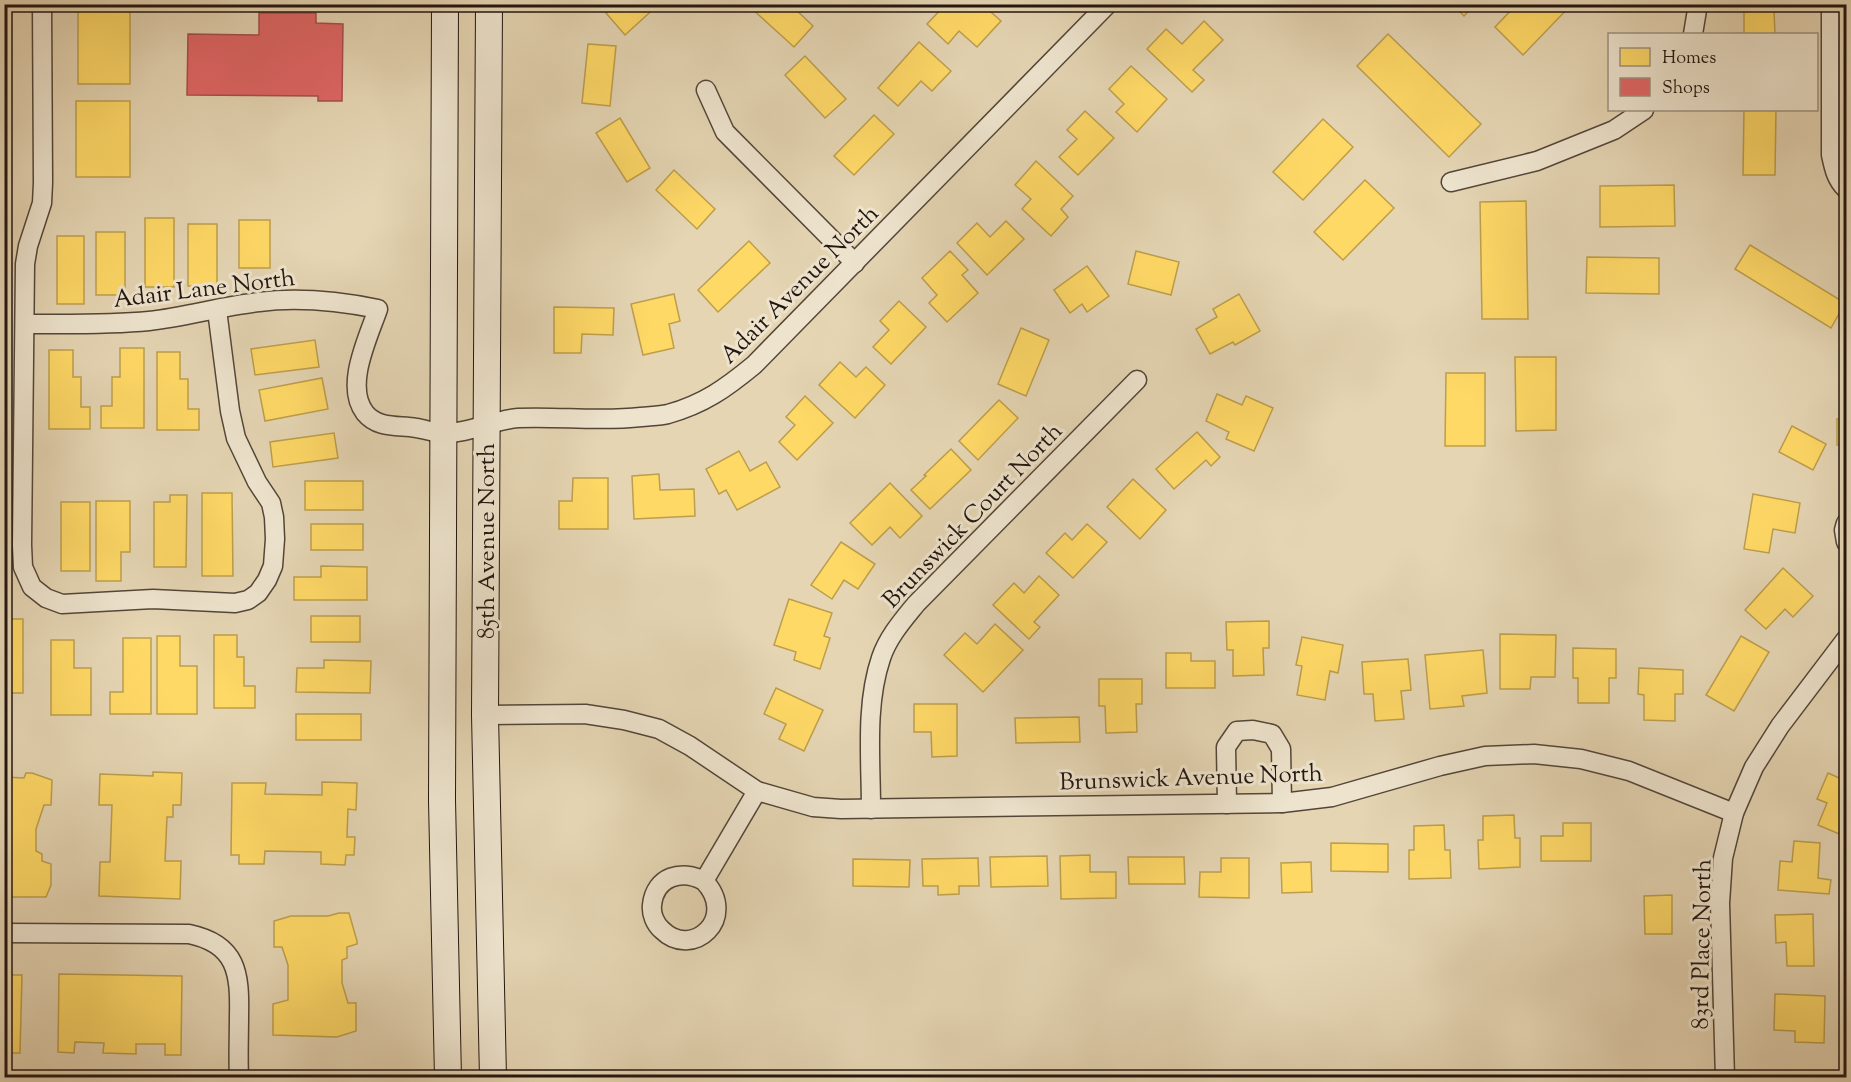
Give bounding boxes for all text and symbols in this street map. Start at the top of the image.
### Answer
legend [1608,33,1818,111]
text: Homes [1662,46,1716,72]
text: Shops [1662,76,1710,102]
street label: Adair Avenue North [713,198,887,372]
street label: Adair Lane North [111,262,297,318]
street label: Brunswick Court North [876,416,1071,617]
street label: 85th Avenue North [471,443,505,639]
street label: Brunswick Avenue North [1059,757,1323,801]
street label: 83rd Place North [1685,859,1721,1030]

